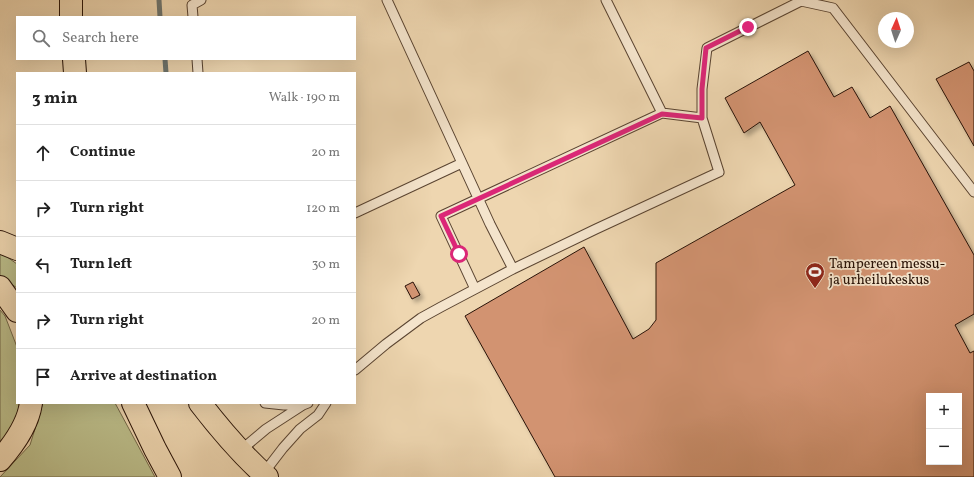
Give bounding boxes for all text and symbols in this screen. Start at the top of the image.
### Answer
north arrow [878,12,914,48]
search box [16,16,356,60]
route end [739,18,757,36]
icon: search [30,27,52,49]
text: Search here [62,28,139,49]
text: 3 min [32,87,78,110]
text: Walk · 190 m [269,89,340,107]
icon: ahead [32,142,54,164]
text: Continue [70,142,135,163]
text: 20 m [311,144,340,162]
icon: right [32,198,54,220]
text: Turn right [70,198,144,219]
text: 120 m [306,200,340,218]
route start [450,245,468,263]
icon: left [32,254,54,276]
text: Turn left [70,254,132,275]
place label: Tampereen messu- ja urheilukeskus [829,255,946,290]
text: 30 m [312,256,340,274]
sports icon: Tampereen messu- ja urheilukeskus [804,261,826,289]
icon: right [32,310,54,332]
text: Turn right [70,310,144,331]
text: 20 m [311,312,340,330]
icon: arrive [32,366,54,388]
text: Arrive at destination [70,366,217,387]
map controls [926,393,962,465]
button: + [926,393,962,429]
button: − [926,429,962,465]

